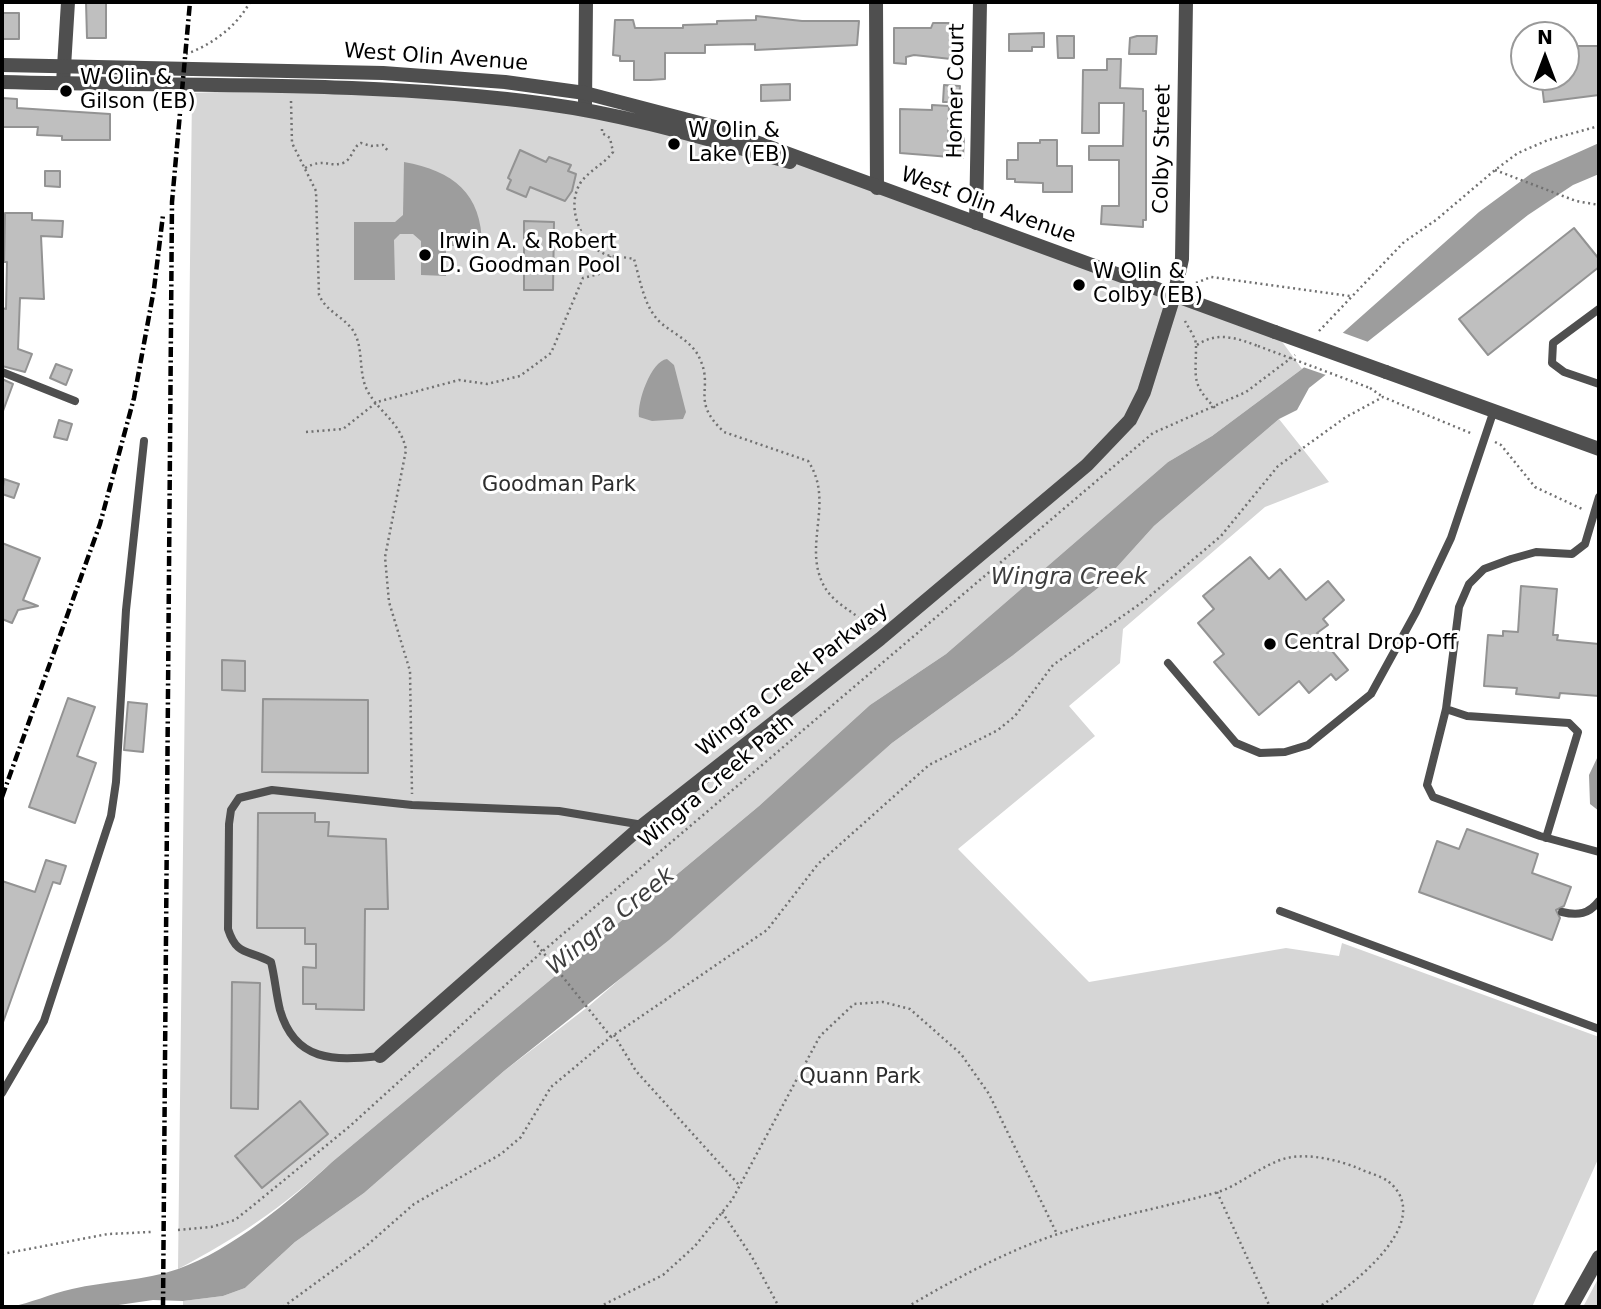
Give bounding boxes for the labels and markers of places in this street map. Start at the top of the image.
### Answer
place label: W Olin & Gilson (EB) [80,66,196,116]
marker: W Olin & Gilson (EB) [58,83,74,99]
place label: W Olin & Lake (EB) [688,119,788,169]
marker: W Olin & Lake (EB) [666,136,682,152]
place label: Irwin A. & Robert D. Goodman Pool [439,230,621,280]
marker: Irwin A. & Robert D. Goodman Pool [417,247,433,263]
place label: W Olin & Colby (EB) [1093,260,1203,310]
marker: W Olin & Colby (EB) [1071,277,1087,293]
place label: Central Drop-Off [1284,631,1457,657]
marker: Central Drop-Off [1262,636,1278,652]

